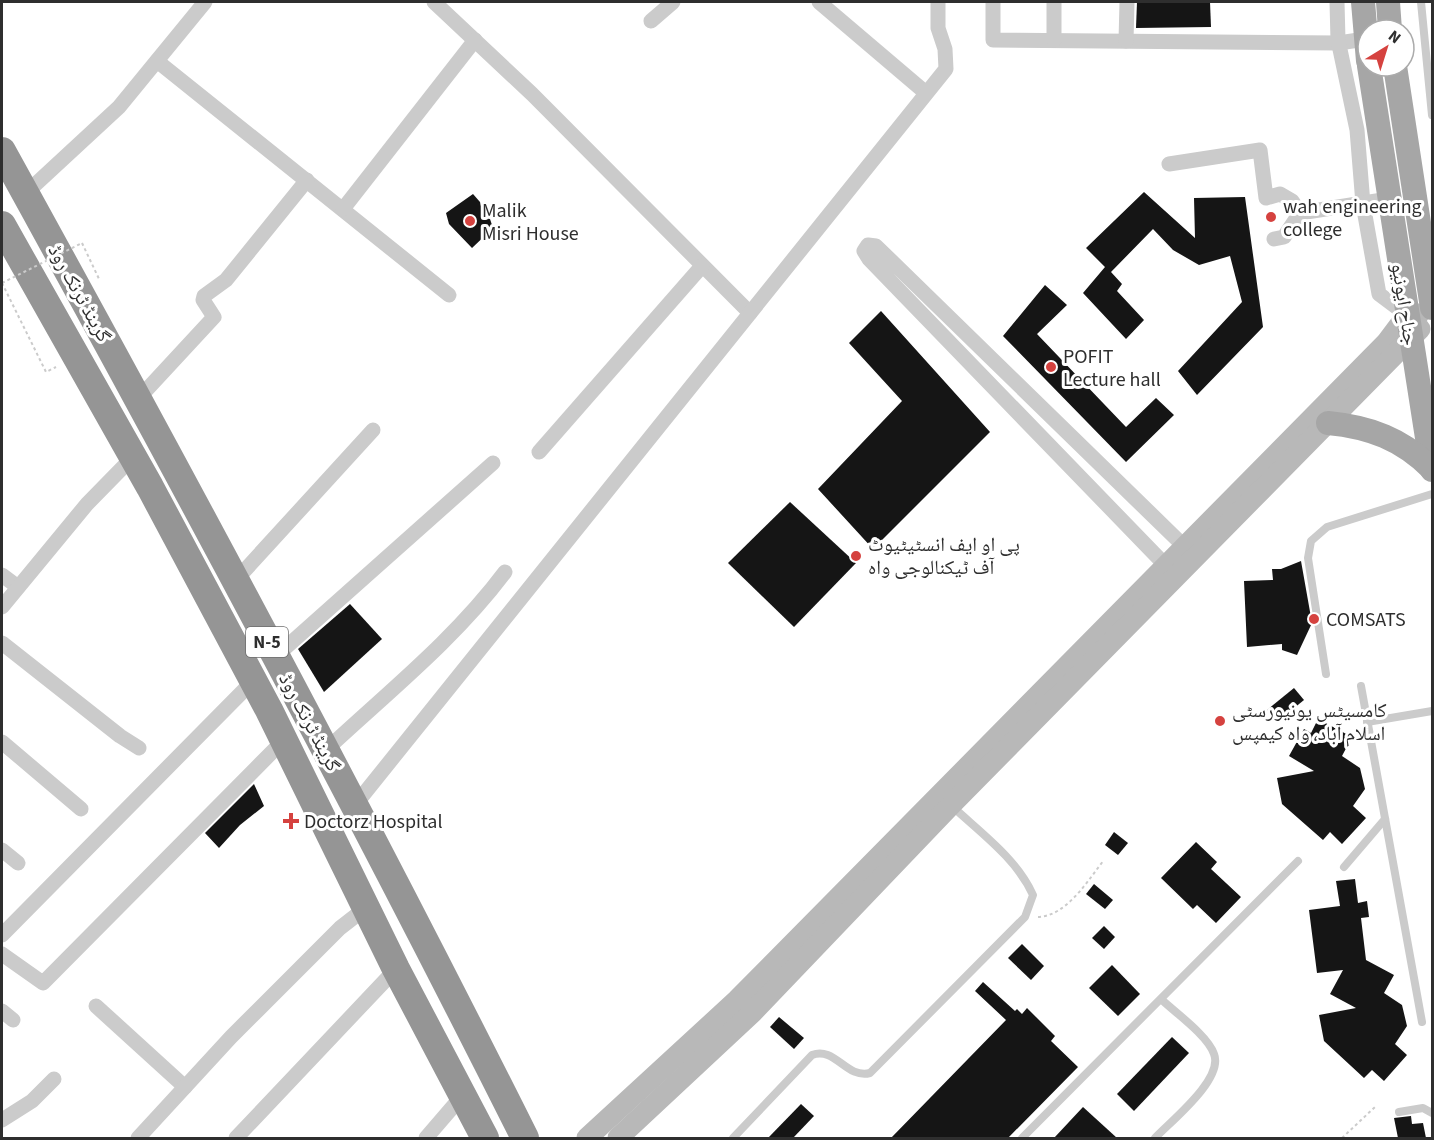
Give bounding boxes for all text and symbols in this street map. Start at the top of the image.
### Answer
north arrow [1356,18,1416,78]
text: N [1384,25,1406,49]
place label: wah engineering college [1283,193,1422,244]
place label: Malik Misri House [482,197,579,248]
marker: wah engineering college [1264,210,1278,224]
marker: Malik Misri House [463,214,477,228]
street label: گرینڈ ٹرنک روڈ [41,240,118,348]
street label: جناح ایونیو [1384,261,1424,348]
place label: POFIT Lecture hall [1063,343,1161,394]
marker: POFIT Lecture hall [1044,360,1058,374]
place label: پی او ایف انسٹیٹیوٹ آف ٹیکنالوجی واہ [868,531,1020,582]
marker: پی او ایف انسٹیٹیوٹ آف ٹیکنالوجی واہ [849,549,863,563]
place label: COMSATS [1326,606,1406,634]
marker: COMSATS [1307,612,1321,626]
road number: N-5 [246,627,288,657]
street label: گرینڈ ٹرنک روڈ [271,668,347,777]
place label: کامسیٹس یونیورسٹی اسلام آباد، واہ کیمپس [1232,697,1387,748]
marker: کامسیٹس یونیورسٹی اسلام آباد، واہ کیمپس [1213,714,1227,728]
place label: Doctorz Hospital [304,808,443,836]
marker: Doctorz Hospital [282,812,300,830]

